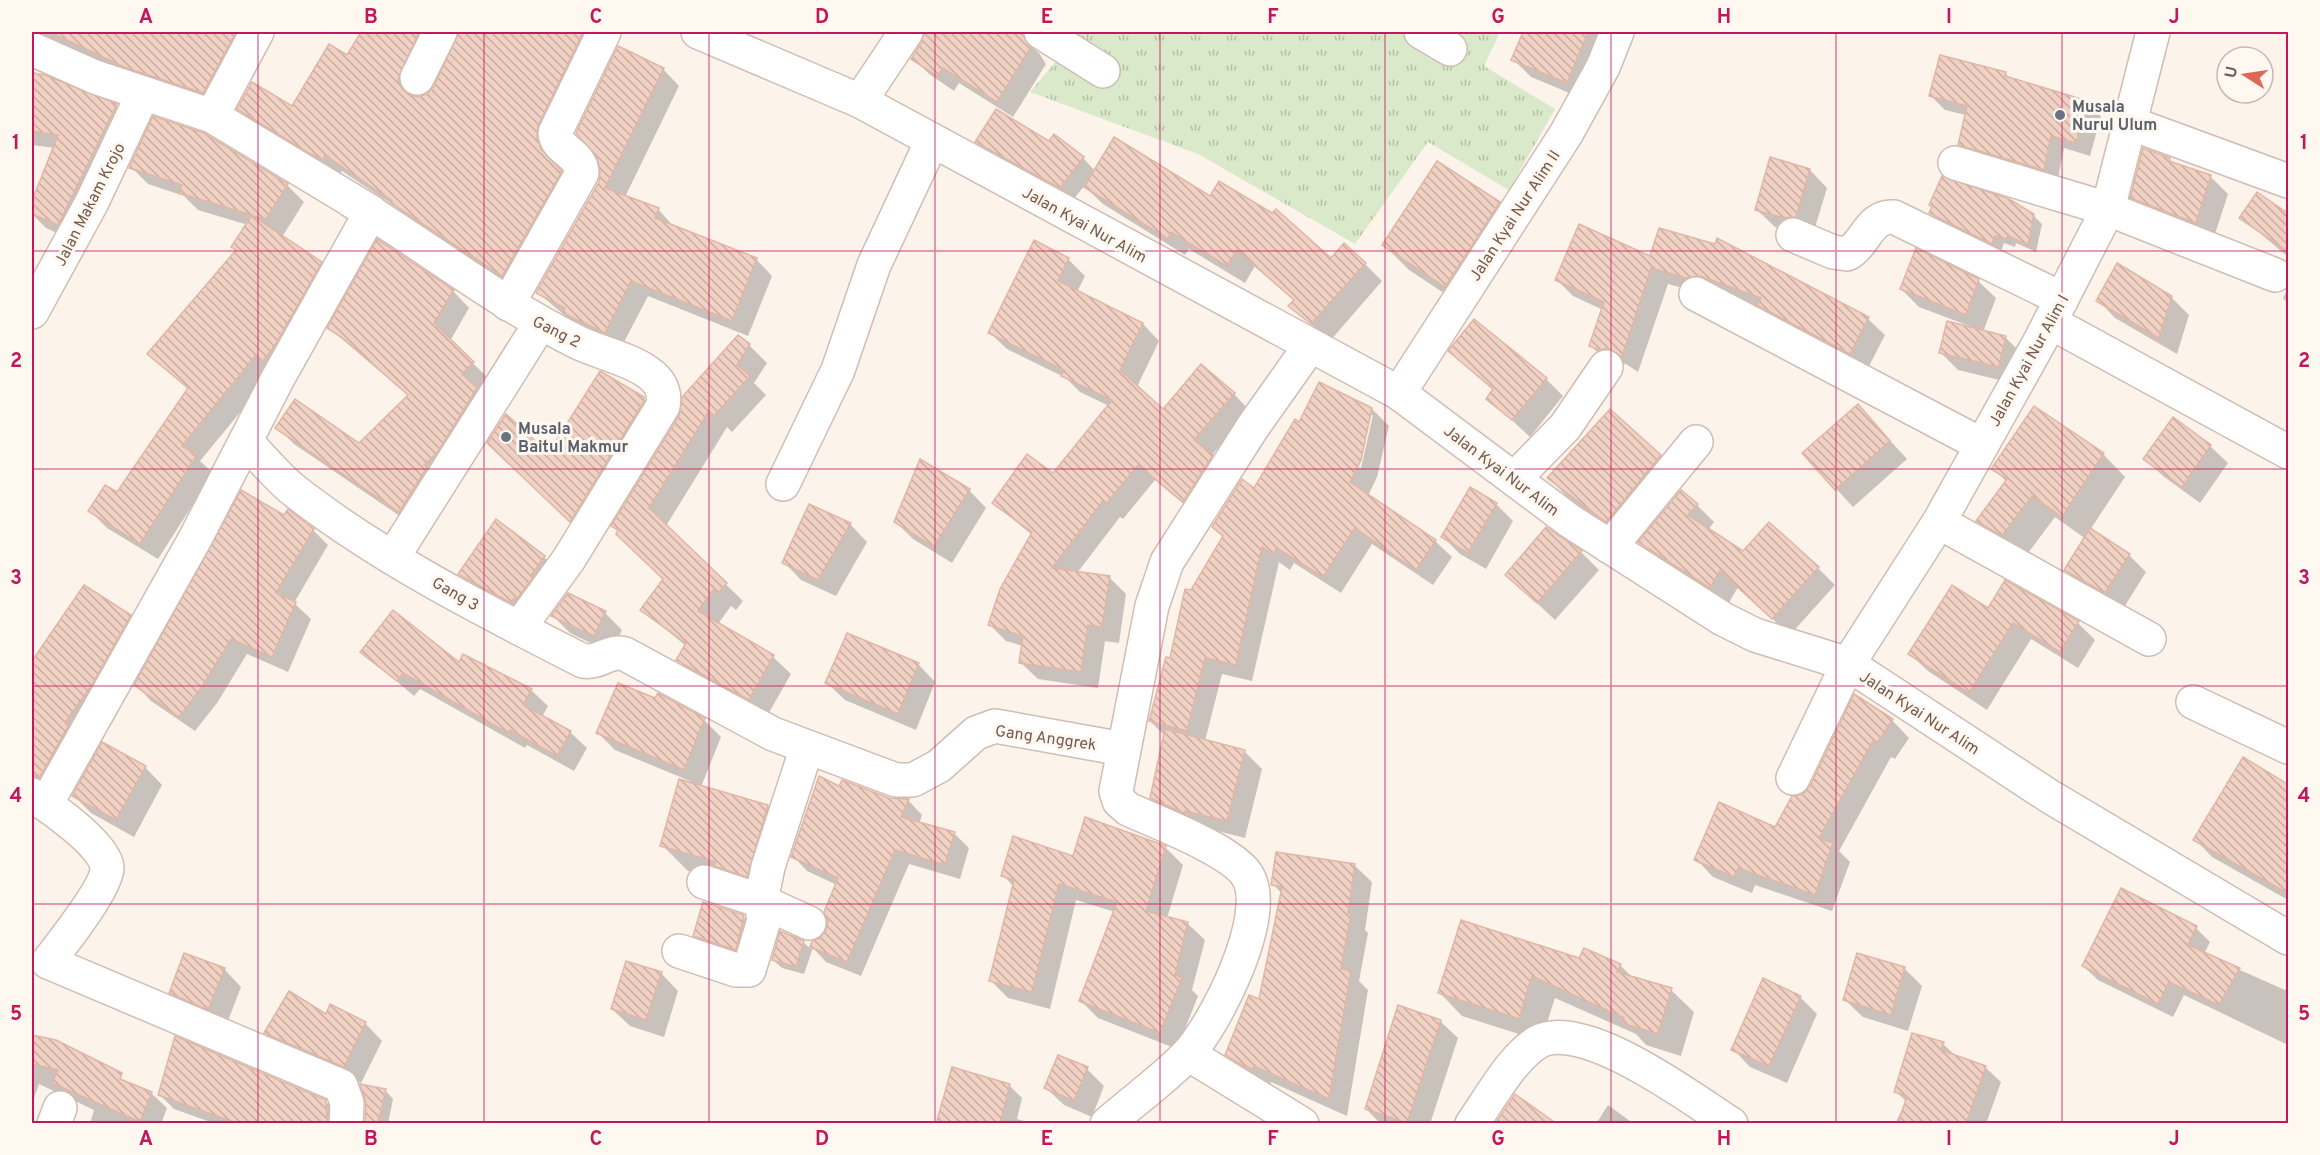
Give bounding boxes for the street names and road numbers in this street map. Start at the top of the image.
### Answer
street label: Jalan Makam Krojo [51,140,131,270]
street label: Jalan Kyai Nur Alim II [1466,147,1566,285]
street label: Jalan Kyai Nur Alim [1018,183,1150,268]
street label: Jalan Kyai Nur Alim I [1985,291,2074,430]
street label: Gang 2 [529,312,584,353]
street label: Jalan Kyai Nur Alim [1439,422,1563,522]
street label: Gang 3 [428,573,482,616]
street label: Jalan Kyai Nur Alim [1855,667,1983,760]
street label: Gang Anggrek [994,722,1098,756]

